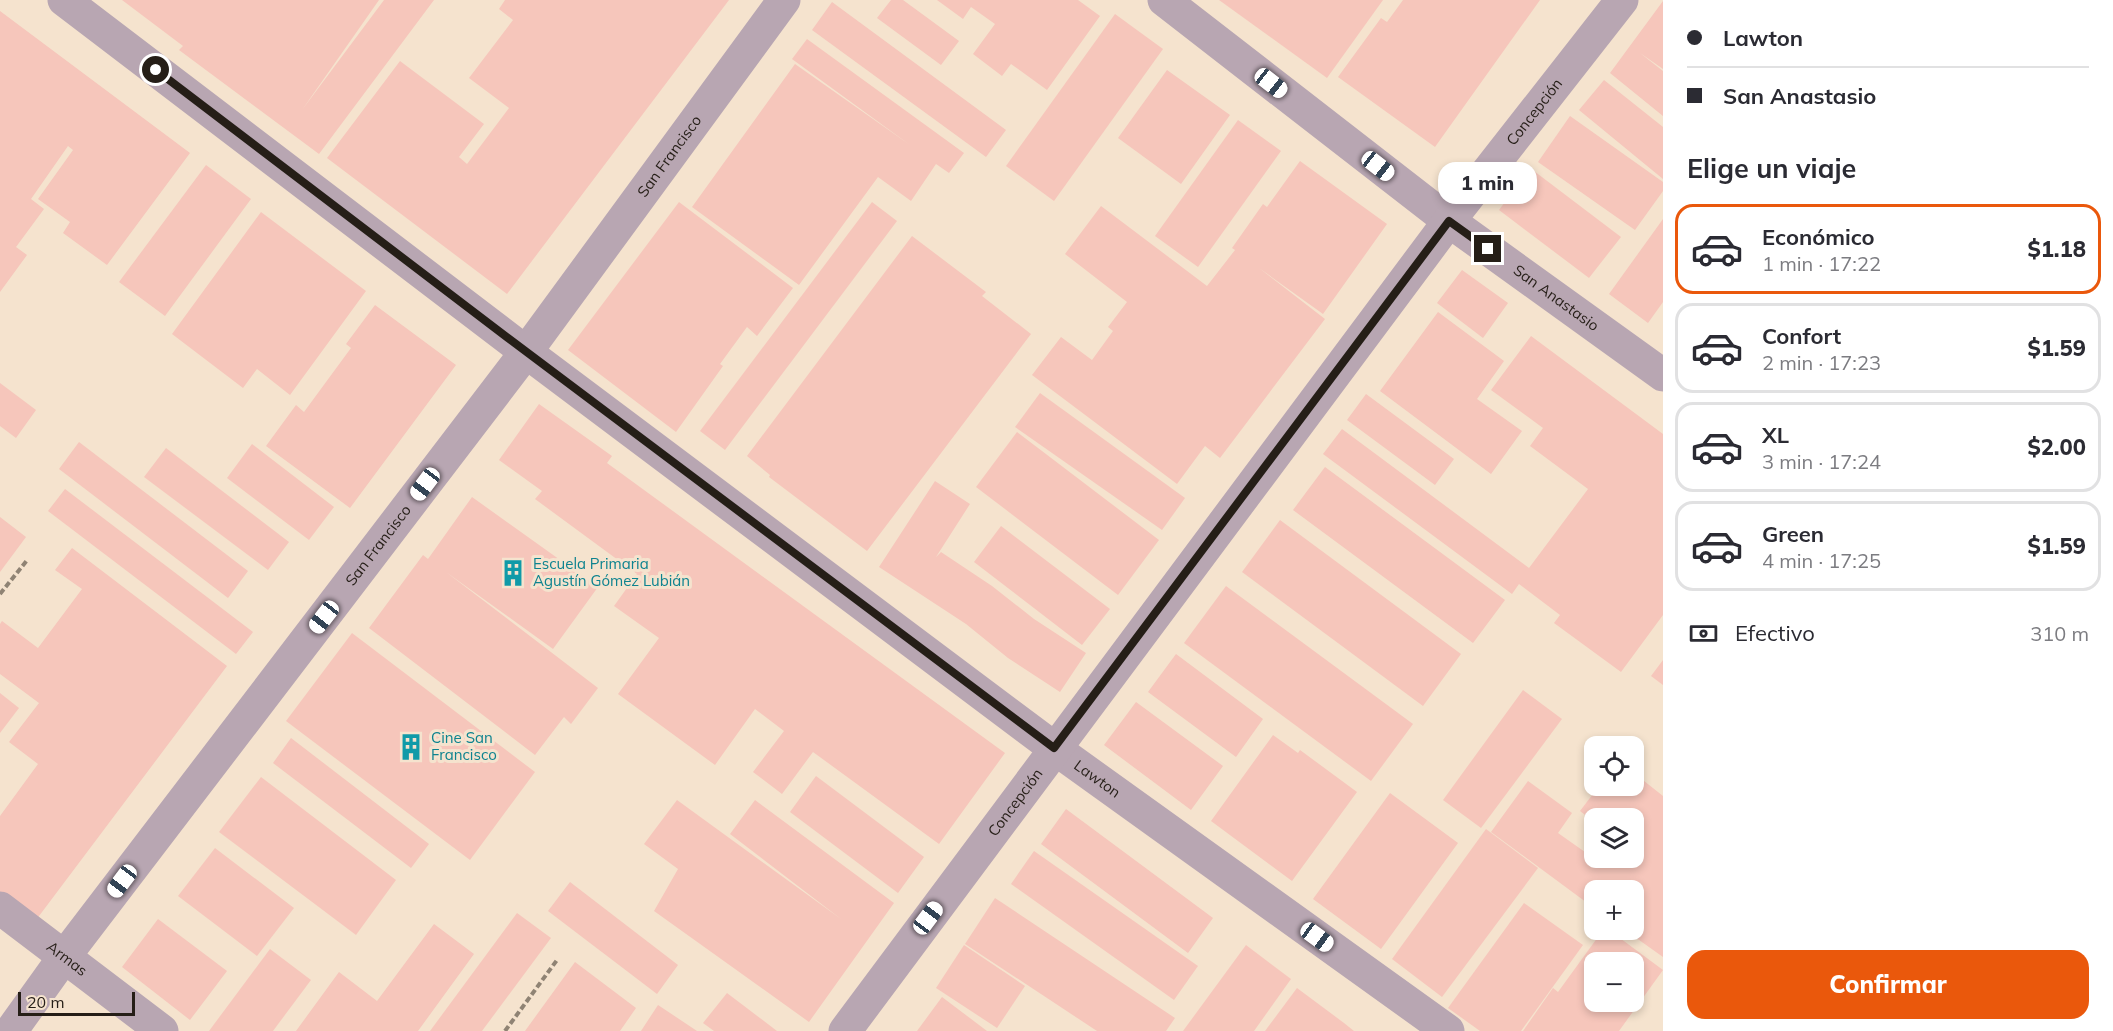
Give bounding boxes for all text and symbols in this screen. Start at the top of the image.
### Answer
text: Lawton [1723,24,1803,52]
route start [142,56,169,83]
car [1251,65,1291,101]
street label: Concepción [1502,74,1566,149]
text: San Anastasio [1723,82,1876,110]
street label: San Francisco [633,111,705,201]
car [1358,148,1398,184]
text: Elige un viaje [1687,151,1856,185]
callout: 1 min [1438,162,1538,204]
text: 1 min [1461,170,1514,195]
icon: car [1690,222,1744,276]
text: Económico [1762,223,1875,251]
route end [1474,235,1501,262]
text: $1.18 [2027,235,2086,263]
text: 1 min · 17:22 [1762,251,1881,276]
street label: San Anastasio [1510,260,1603,335]
icon: car [1690,321,1744,375]
text: Confort [1762,322,1841,350]
text: $1.59 [2027,334,2086,362]
text: 2 min · 17:23 [1762,350,1881,375]
icon: car [1690,420,1744,474]
text: XL [1762,421,1789,449]
text: $2.00 [2027,433,2086,461]
text: 3 min · 17:24 [1762,449,1881,474]
car [407,464,443,504]
street label: San Francisco [341,501,415,589]
icon: car [1690,519,1744,573]
text: Green [1762,520,1824,548]
text: $1.59 [2027,532,2086,560]
text: 4 min · 17:25 [1762,548,1881,573]
place label: Escuela Primaria Agustín Gómez Lubián [533,554,690,590]
building icon: Escuela Primaria Agustín Gómez Lubián [498,558,528,588]
car [306,597,342,637]
icon: cash [1687,617,1720,650]
text: Efectivo [1735,619,1815,647]
text: 310 m [2030,621,2089,646]
place label: Cine San Francisco [431,728,497,764]
building icon: Cine San Francisco [396,732,426,762]
map controls [1584,736,1644,1012]
button: locate [1584,736,1644,796]
street label: Lawton [1070,755,1124,802]
street label: Concepción [983,764,1046,840]
button: layers [1584,808,1644,868]
car [104,861,140,901]
button: + [1584,880,1644,940]
car [910,898,946,938]
car [1297,919,1337,955]
street label: Armas [43,937,91,980]
button: Confirmar [1687,950,2089,1019]
button: − [1584,952,1644,1012]
scale bar [18,989,135,1016]
text: 20 m [27,992,64,1012]

